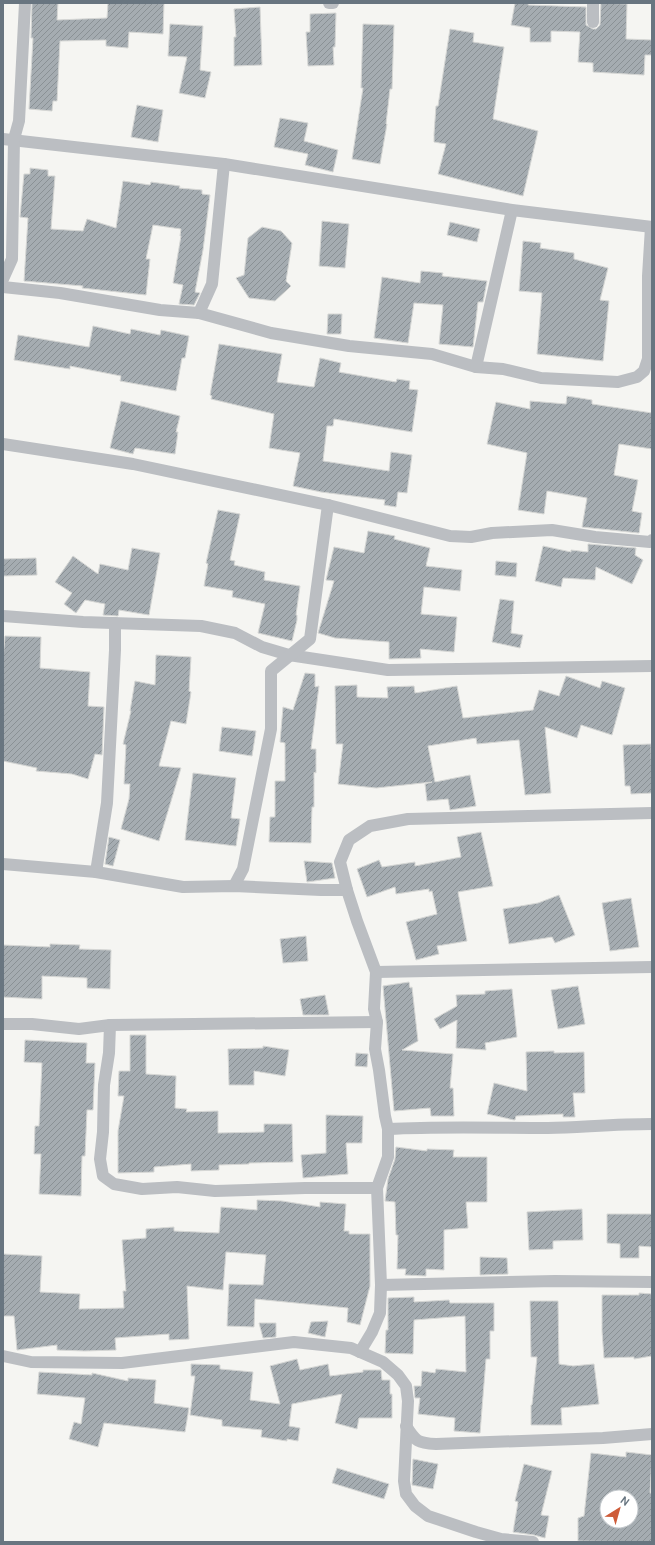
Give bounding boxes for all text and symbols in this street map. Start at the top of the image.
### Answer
north arrow [599,1489,639,1529]
text: N [618,1493,632,1509]

